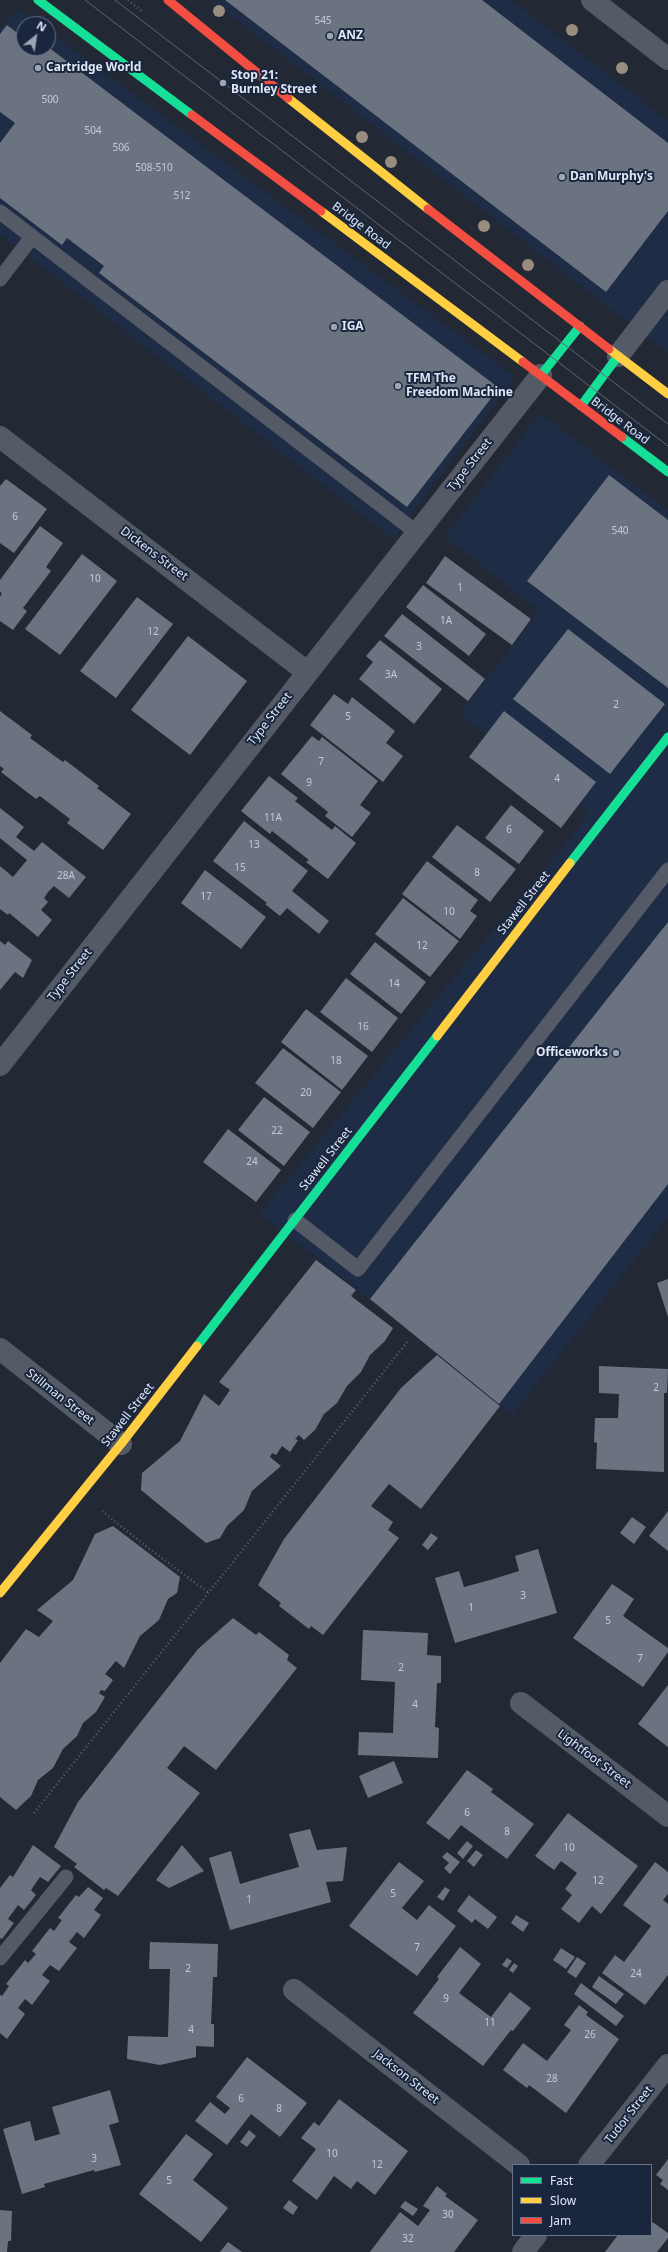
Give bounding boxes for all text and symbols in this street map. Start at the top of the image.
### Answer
house number: 545 [314,15,332,27]
north arrow [16,16,56,56]
text: N [34,17,49,35]
place label: ANZ [338,29,363,43]
marker: ANZ [325,31,335,41]
place label: Cartridge World [46,61,141,75]
marker: Cartridge World [33,63,43,73]
place label: Stop 21: Burnley Street [231,69,317,97]
marker: Stop 21: Burnley Street [218,78,228,88]
house number: 500 [41,94,59,106]
house number: 504 [84,125,102,137]
house number: 506 [112,142,130,154]
house number: 508-510 [135,162,173,174]
place label: Dan Murphy's [570,170,653,184]
marker: Dan Murphy's [557,172,567,182]
house number: 512 [173,190,191,202]
street label: Bridge Road [329,199,393,253]
place label: IGA [342,320,364,334]
marker: IGA [329,322,339,332]
place label: TFM The Freedom Machine [406,372,513,400]
marker: TFM The Freedom Machine [393,381,403,391]
street label: Bridge Road [588,394,652,448]
street label: Type Street [445,436,495,494]
house number: 6 [12,511,18,523]
street label: Dickens Street [117,524,191,584]
house number: 540 [611,525,629,537]
house number: 10 [89,573,101,585]
house number: 1 [457,582,463,594]
house number: 1A [440,615,452,627]
house number: 12 [147,626,159,638]
house number: 3 [416,641,422,653]
house number: 3A [385,669,397,681]
street label: Type Street [245,690,295,748]
house number: 2 [613,699,619,711]
house number: 5 [345,711,351,723]
house number: 7 [318,756,324,768]
house number: 4 [554,773,560,785]
house number: 9 [306,777,312,789]
house number: 11A [264,812,282,824]
house number: 6 [506,824,512,836]
house number: 13 [248,839,260,851]
house number: 15 [234,862,246,874]
house number: 8 [474,867,480,879]
street label: Stawell Street [495,868,553,938]
house number: 28A [57,870,75,882]
house number: 17 [200,891,212,903]
house number: 10 [443,906,455,918]
house number: 12 [416,940,428,952]
street label: Type Street [45,946,95,1004]
house number: 14 [388,978,400,990]
house number: 16 [357,1021,369,1033]
place label: Officeworks [536,1046,608,1060]
marker: Officeworks [611,1048,621,1058]
house number: 18 [330,1055,342,1067]
house number: 20 [300,1087,312,1099]
street label: Stawell Street [297,1124,355,1194]
house number: 22 [271,1125,283,1137]
house number: 24 [246,1156,258,1168]
street label: Stillman Street [23,1366,97,1428]
street label: Stawell Street [99,1380,157,1450]
house number: 2 [653,1382,659,1394]
house number: 3 [520,1590,526,1602]
house number: 1 [468,1602,474,1614]
house number: 5 [605,1615,611,1627]
house number: 7 [637,1653,643,1665]
house number: 2 [398,1662,404,1674]
house number: 4 [412,1699,418,1711]
street label: Lightfoot Street [554,1727,634,1791]
house number: 6 [464,1807,470,1819]
house number: 8 [504,1826,510,1838]
house number: 10 [563,1842,575,1854]
house number: 12 [592,1875,604,1887]
house number: 5 [390,1888,396,1900]
house number: 1 [246,1894,252,1906]
house number: 7 [414,1942,420,1954]
house number: 2 [185,1963,191,1975]
house number: 24 [630,1968,642,1980]
house number: 9 [443,1993,449,2005]
house number: 11 [484,2017,496,2029]
house number: 4 [188,2024,194,2036]
house number: 26 [584,2029,596,2041]
street label: Jackson Street [370,2047,442,2107]
house number: 28 [546,2073,558,2085]
street label: Tudor Street [602,2083,656,2147]
house number: 6 [238,2093,244,2105]
house number: 8 [276,2103,282,2115]
house number: 10 [326,2148,338,2160]
house number: 3 [91,2153,97,2165]
house number: 12 [371,2159,383,2171]
legend [512,2164,652,2236]
text: Fast [550,2172,573,2189]
house number: 5 [166,2175,172,2187]
text: Slow [550,2192,576,2209]
house number: 30 [442,2209,454,2221]
text: Jam [550,2212,571,2229]
house number: 32 [402,2233,414,2245]

